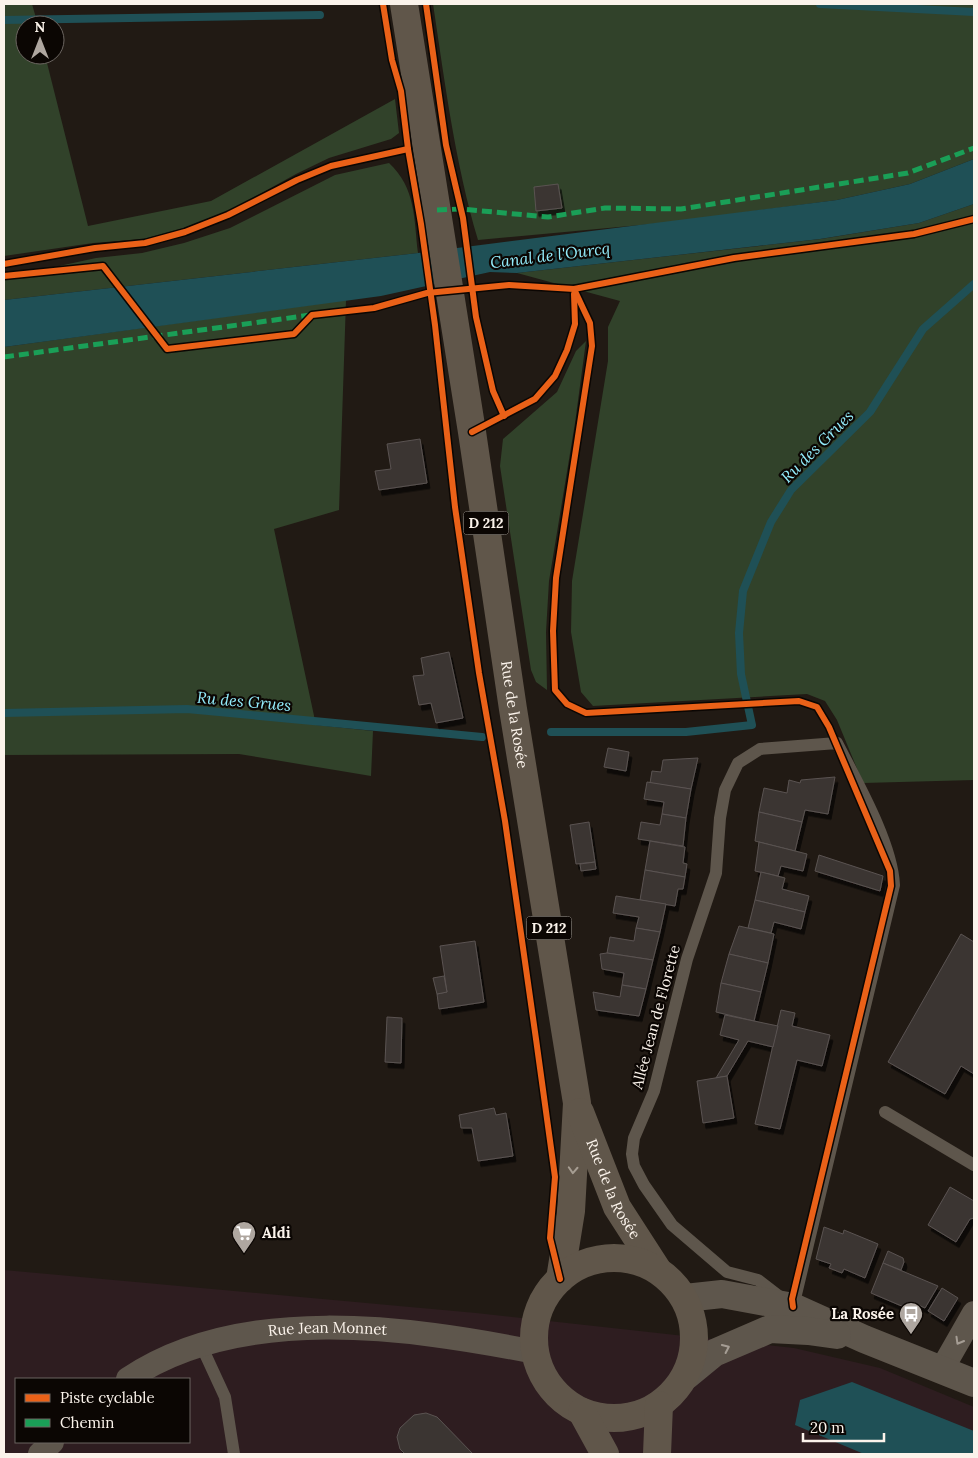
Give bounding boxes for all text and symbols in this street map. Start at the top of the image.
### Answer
north arrow [15,15,65,65]
text: N [35,18,46,36]
water label: Canal de l'Ourcq [489,238,611,272]
water label: Ru des Grues [776,405,858,487]
road number: D 212 [464,512,508,534]
street label: Rue de la Rosée [497,659,532,770]
water label: Ru des Grues [196,687,292,715]
road number: D 212 [526,916,572,940]
street label: Allée Jean de Florette [627,943,684,1092]
street label: Rue de la Rosée [582,1136,645,1242]
one-way arrow [568,1166,579,1174]
supermarket icon: Aldi [231,1220,257,1254]
place label: Aldi [262,1223,291,1242]
bus stop icon: La Rosée [898,1301,924,1335]
place label: La Rosée [831,1304,894,1323]
street label: Rue Jean Monnet [267,1318,388,1340]
one-way arrow [955,1336,965,1345]
one-way arrow [721,1344,730,1354]
legend [15,1378,190,1443]
text: Piste cyclable [60,1388,155,1407]
scale bar [803,1410,884,1442]
text: Chemin [60,1413,114,1432]
text: 20 m [810,1418,845,1437]

